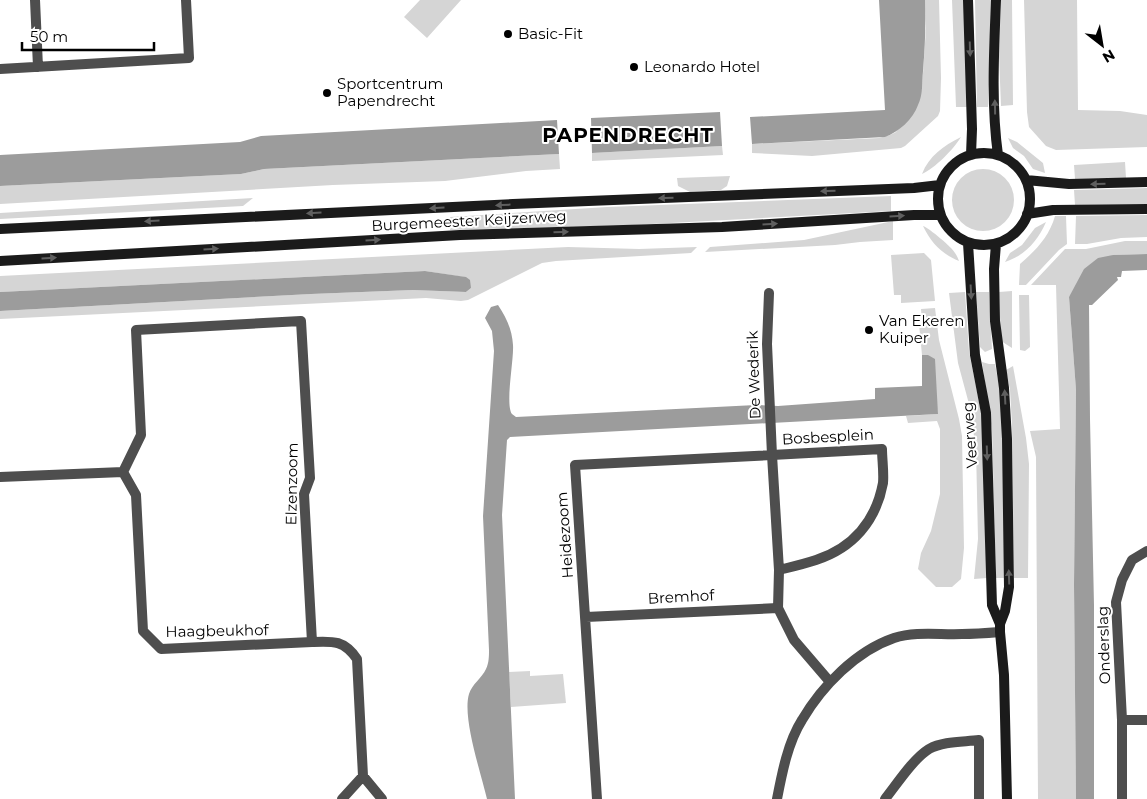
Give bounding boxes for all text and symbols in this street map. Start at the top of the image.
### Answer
scale bar [22,20,155,52]
north arrow [1077,20,1127,70]
place label: Basic-Fit [518,24,583,43]
text: 50 m [30,27,68,46]
marker: Basic-Fit [502,28,514,40]
one-way arrow [966,41,974,57]
text: N [1099,46,1118,67]
place label: Leonardo Hotel [644,57,760,76]
marker: Leonardo Hotel [628,61,640,73]
place label: Sportcentrum Papendrecht [337,74,443,110]
marker: Sportcentrum Papendrecht [321,87,333,99]
one-way arrow [990,99,998,115]
district label: PAPENDRECHT [542,123,714,147]
one-way arrow [1090,180,1106,188]
one-way arrow [820,187,836,195]
one-way arrow [657,194,673,202]
one-way arrow [495,201,511,209]
one-way arrow [429,204,445,212]
street label: Burgemeester Keijzerweg [371,206,567,235]
one-way arrow [306,210,322,218]
one-way arrow [889,212,905,220]
one-way arrow [144,218,160,226]
one-way arrow [762,219,778,227]
one-way arrow [554,228,570,236]
one-way arrow [365,236,381,244]
one-way arrow [203,245,219,253]
one-way arrow [41,254,57,262]
one-way arrow [968,284,976,300]
place label: Van Ekeren Kuiper [879,311,964,347]
marker: Van Ekeren Kuiper [863,324,875,336]
street label: De Wederik [742,330,765,420]
one-way arrow [1000,388,1008,404]
street label: Veerweg [958,401,981,469]
street label: Bosbesplein [782,425,874,448]
street label: Elzenzoom [281,442,302,526]
one-way arrow [984,445,992,461]
street label: Heidezoom [552,491,577,579]
one-way arrow [1005,568,1013,584]
street label: Bremhof [647,585,716,608]
street label: Onderslag [1093,605,1114,685]
street label: Haagbeukhof [165,620,270,641]

